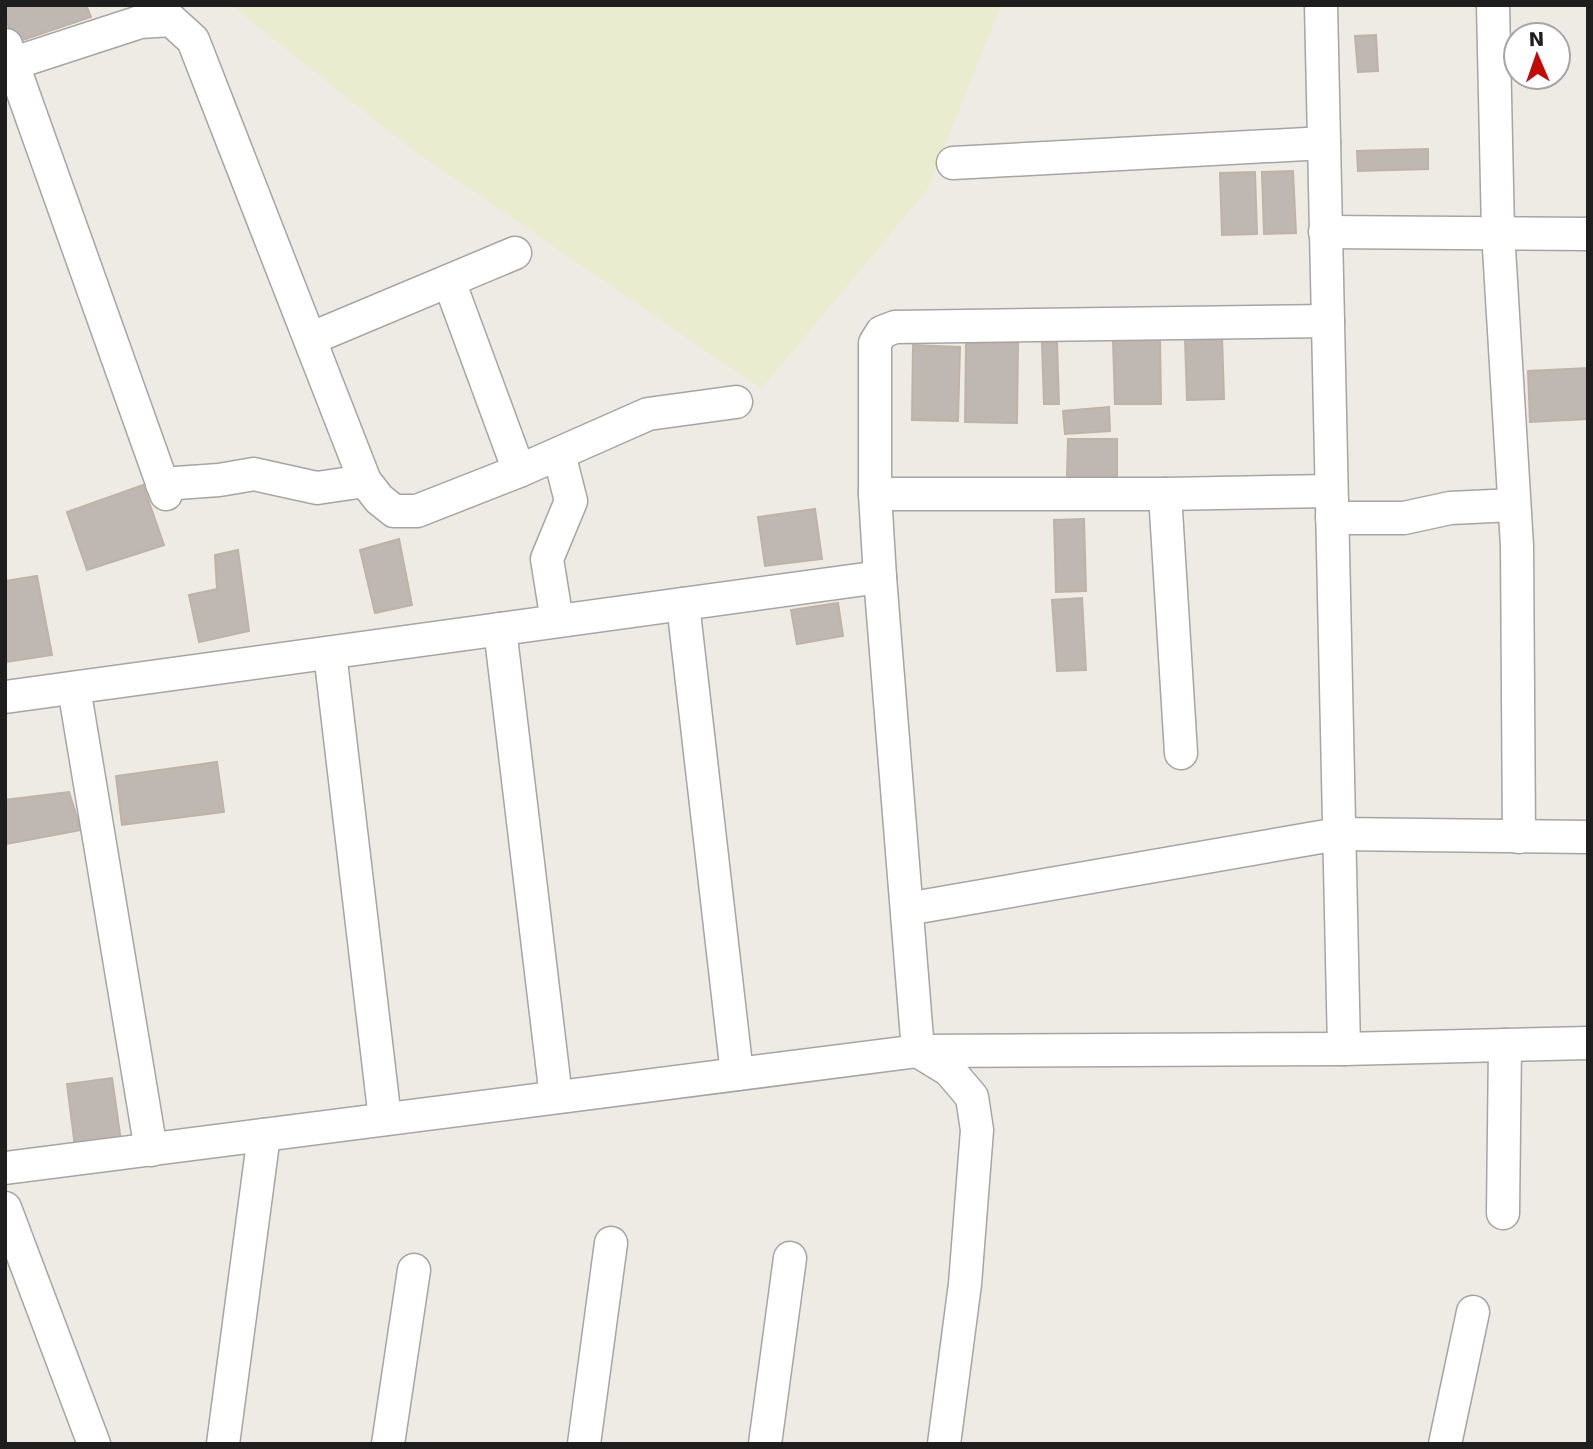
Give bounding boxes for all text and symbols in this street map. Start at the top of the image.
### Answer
north arrow [1502,21,1572,91]
text: N [1528,28,1545,50]

